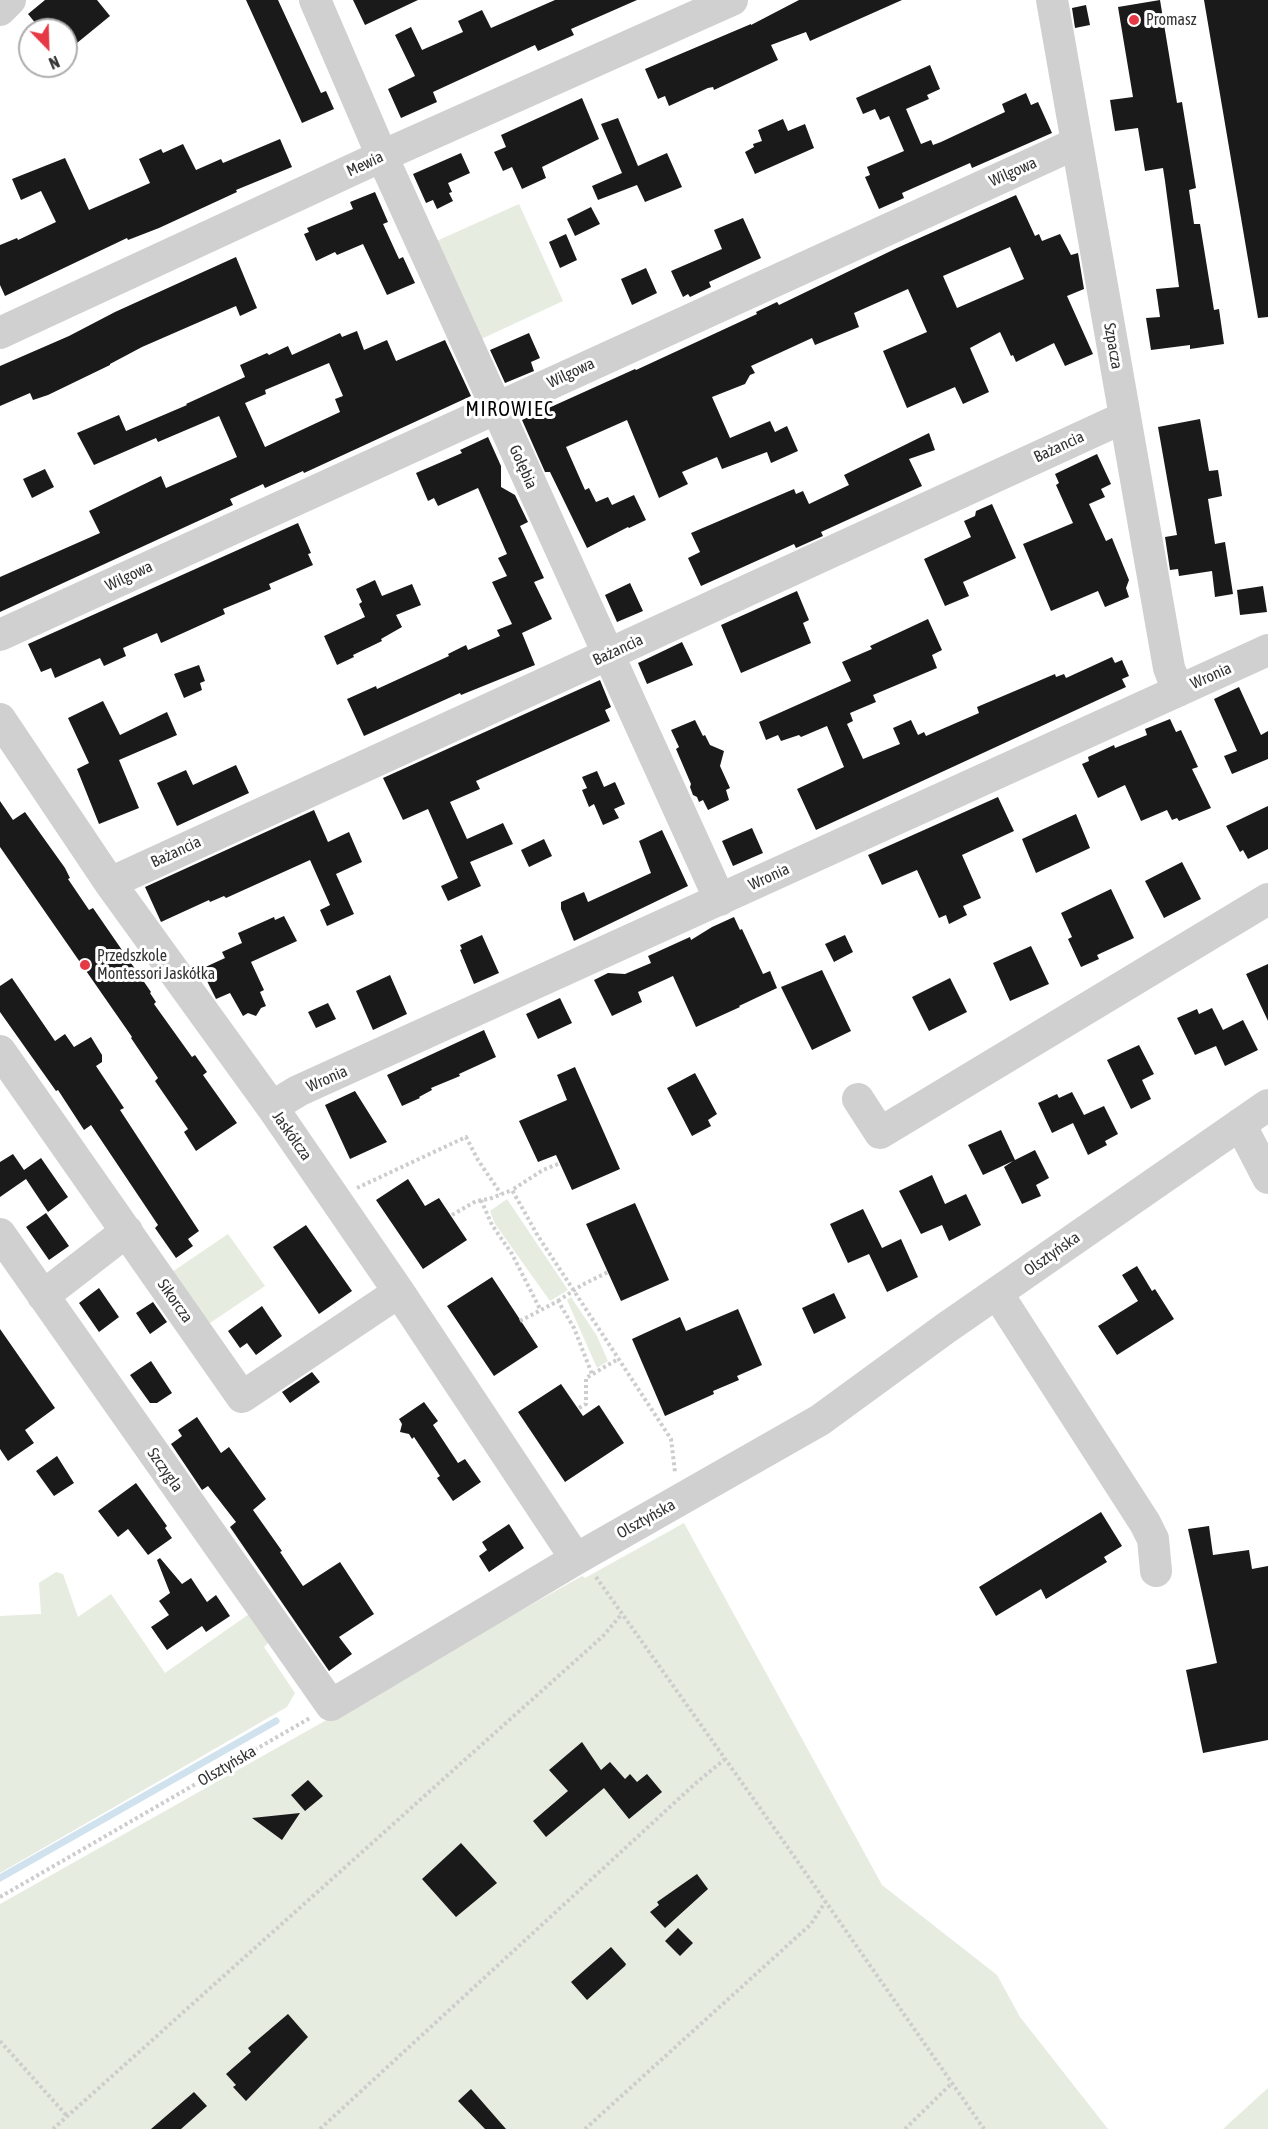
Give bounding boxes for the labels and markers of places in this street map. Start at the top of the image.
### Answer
place label: Promasz [1146,10,1196,30]
marker: Promasz [1127,13,1141,27]
place label: Przedszkole Montessori Jaskółka [97,946,215,984]
marker: Przedszkole Montessori Jaskółka [78,958,92,972]

